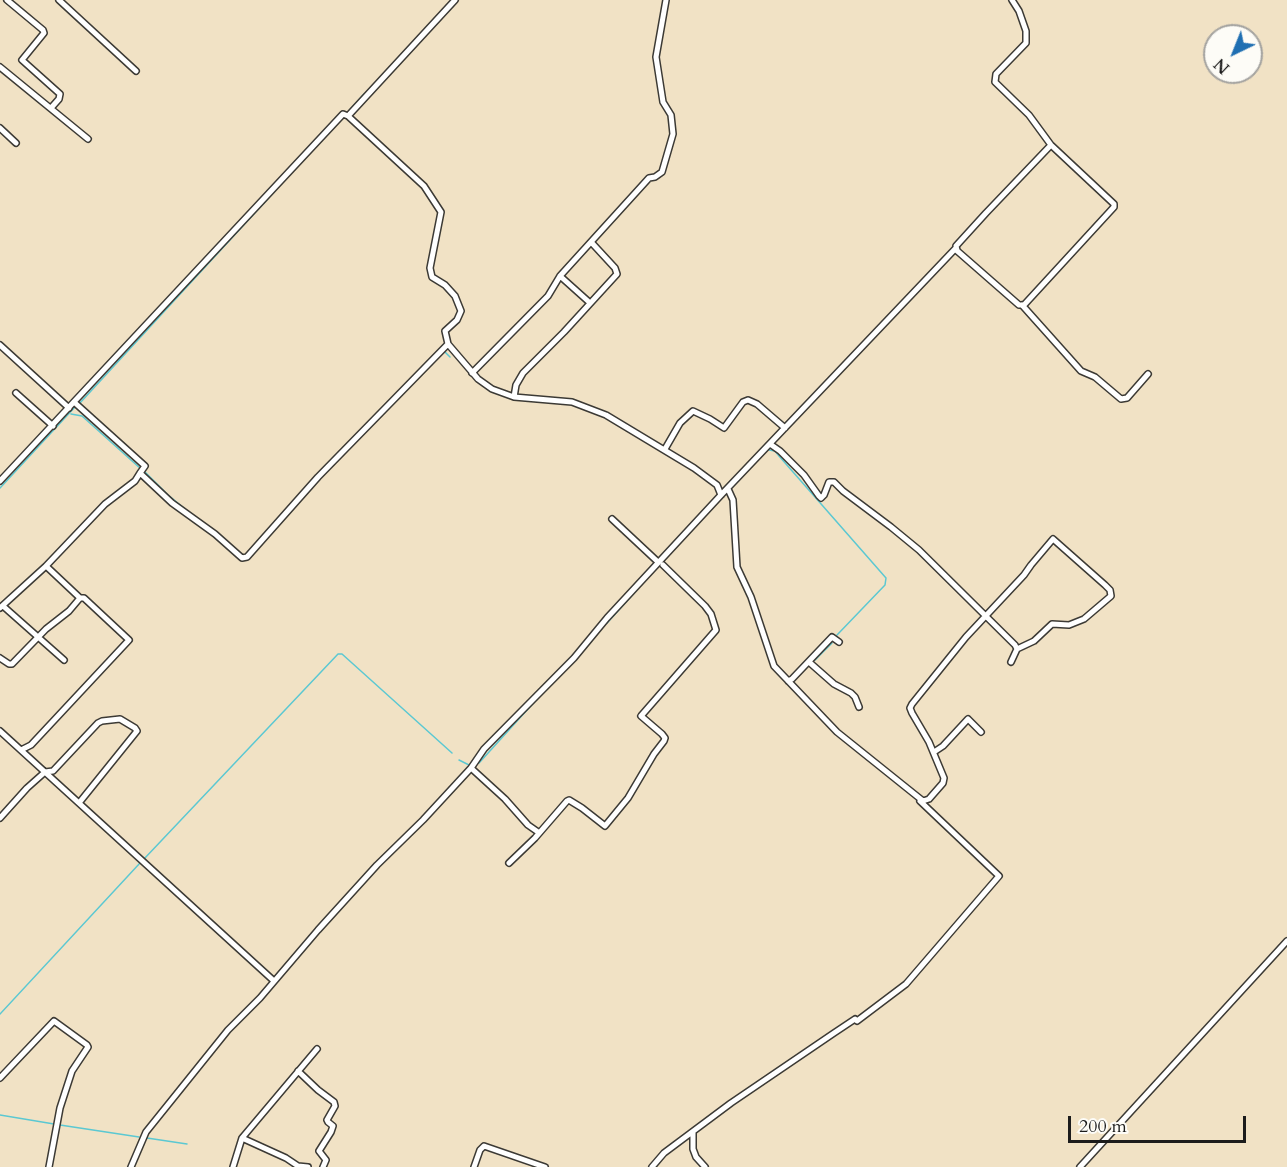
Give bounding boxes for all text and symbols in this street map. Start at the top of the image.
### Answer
north arrow [1203,24,1263,84]
text: N [1210,53,1235,78]
scale bar [1071,1104,1250,1142]
text: 200 m [1079,1114,1127,1139]

